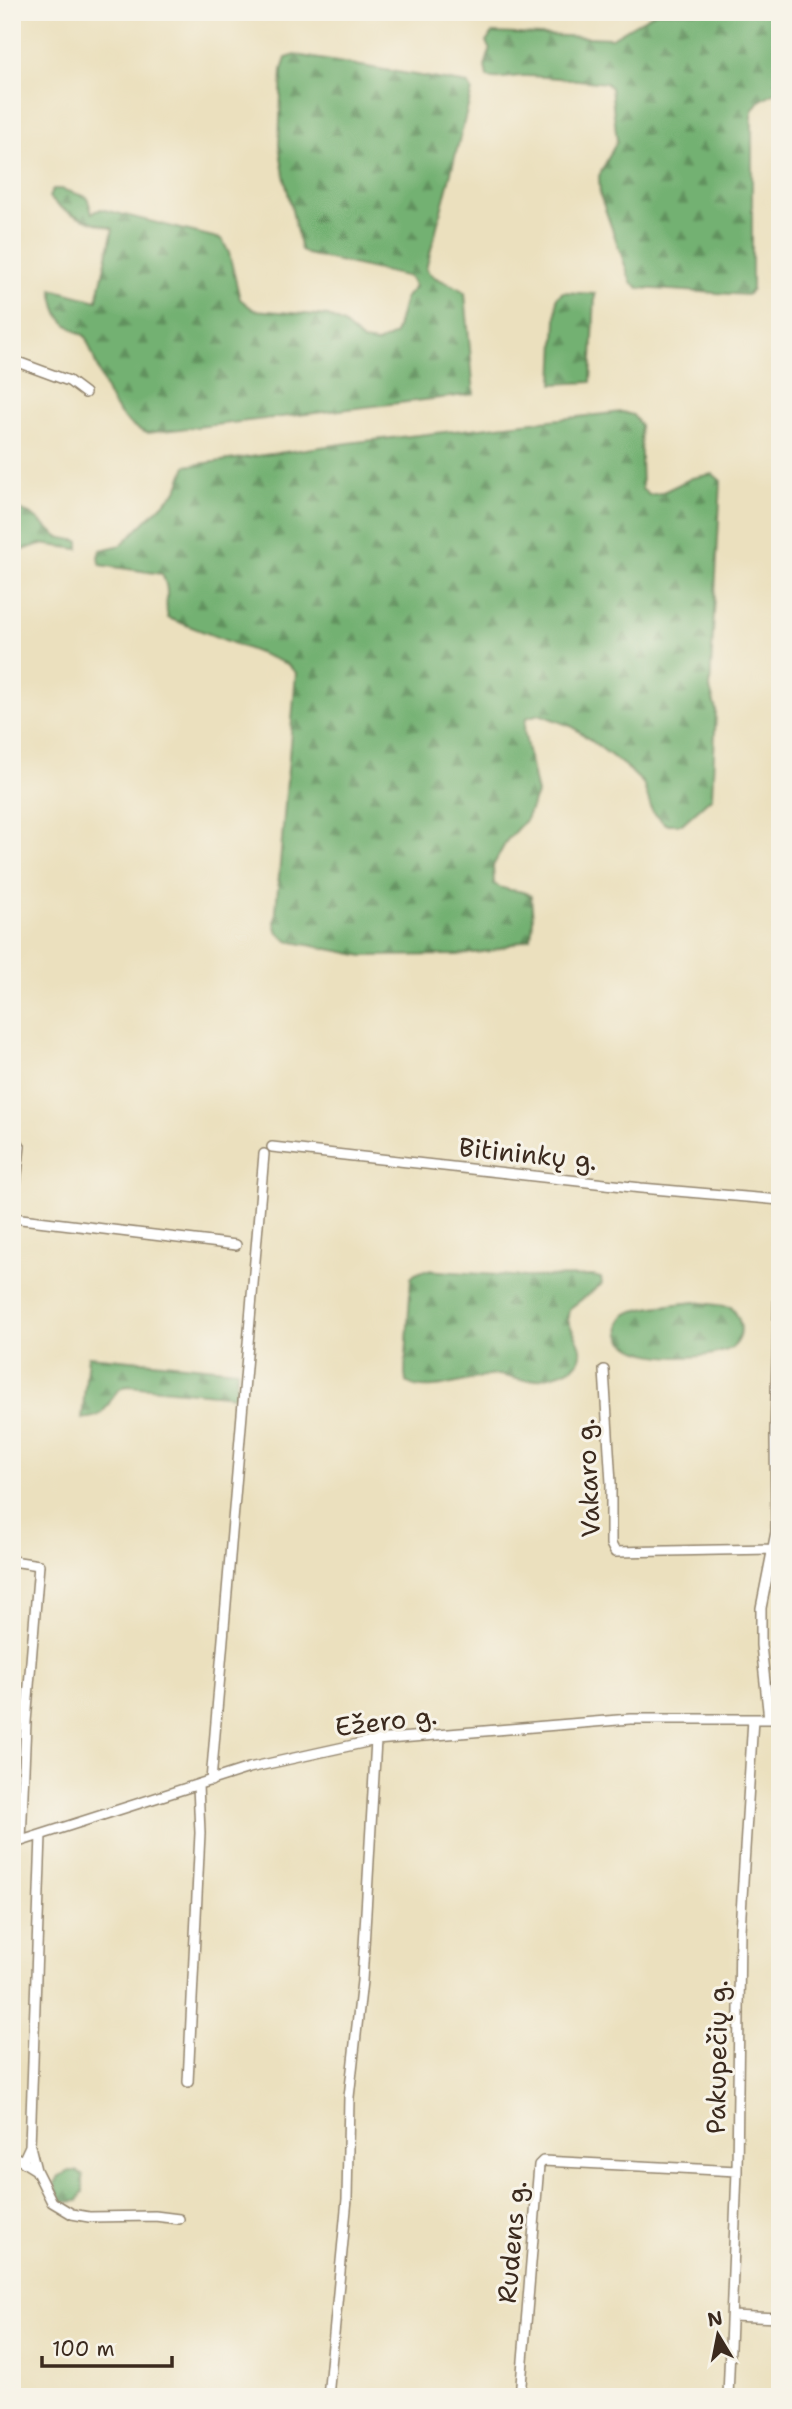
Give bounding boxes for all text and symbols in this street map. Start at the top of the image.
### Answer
street label: Bitininkų g. [457,1129,599,1178]
street label: Vakaro g. [567,1418,608,1538]
street label: Ežero g. [333,1697,439,1744]
street label: Pakupečių g. [698,1980,735,2134]
street label: Rudens g. [489,2179,534,2305]
north arrow [684,2300,754,2370]
text: N [706,2305,725,2332]
scale bar [42,2325,172,2369]
text: 100 m [52,2335,115,2363]

